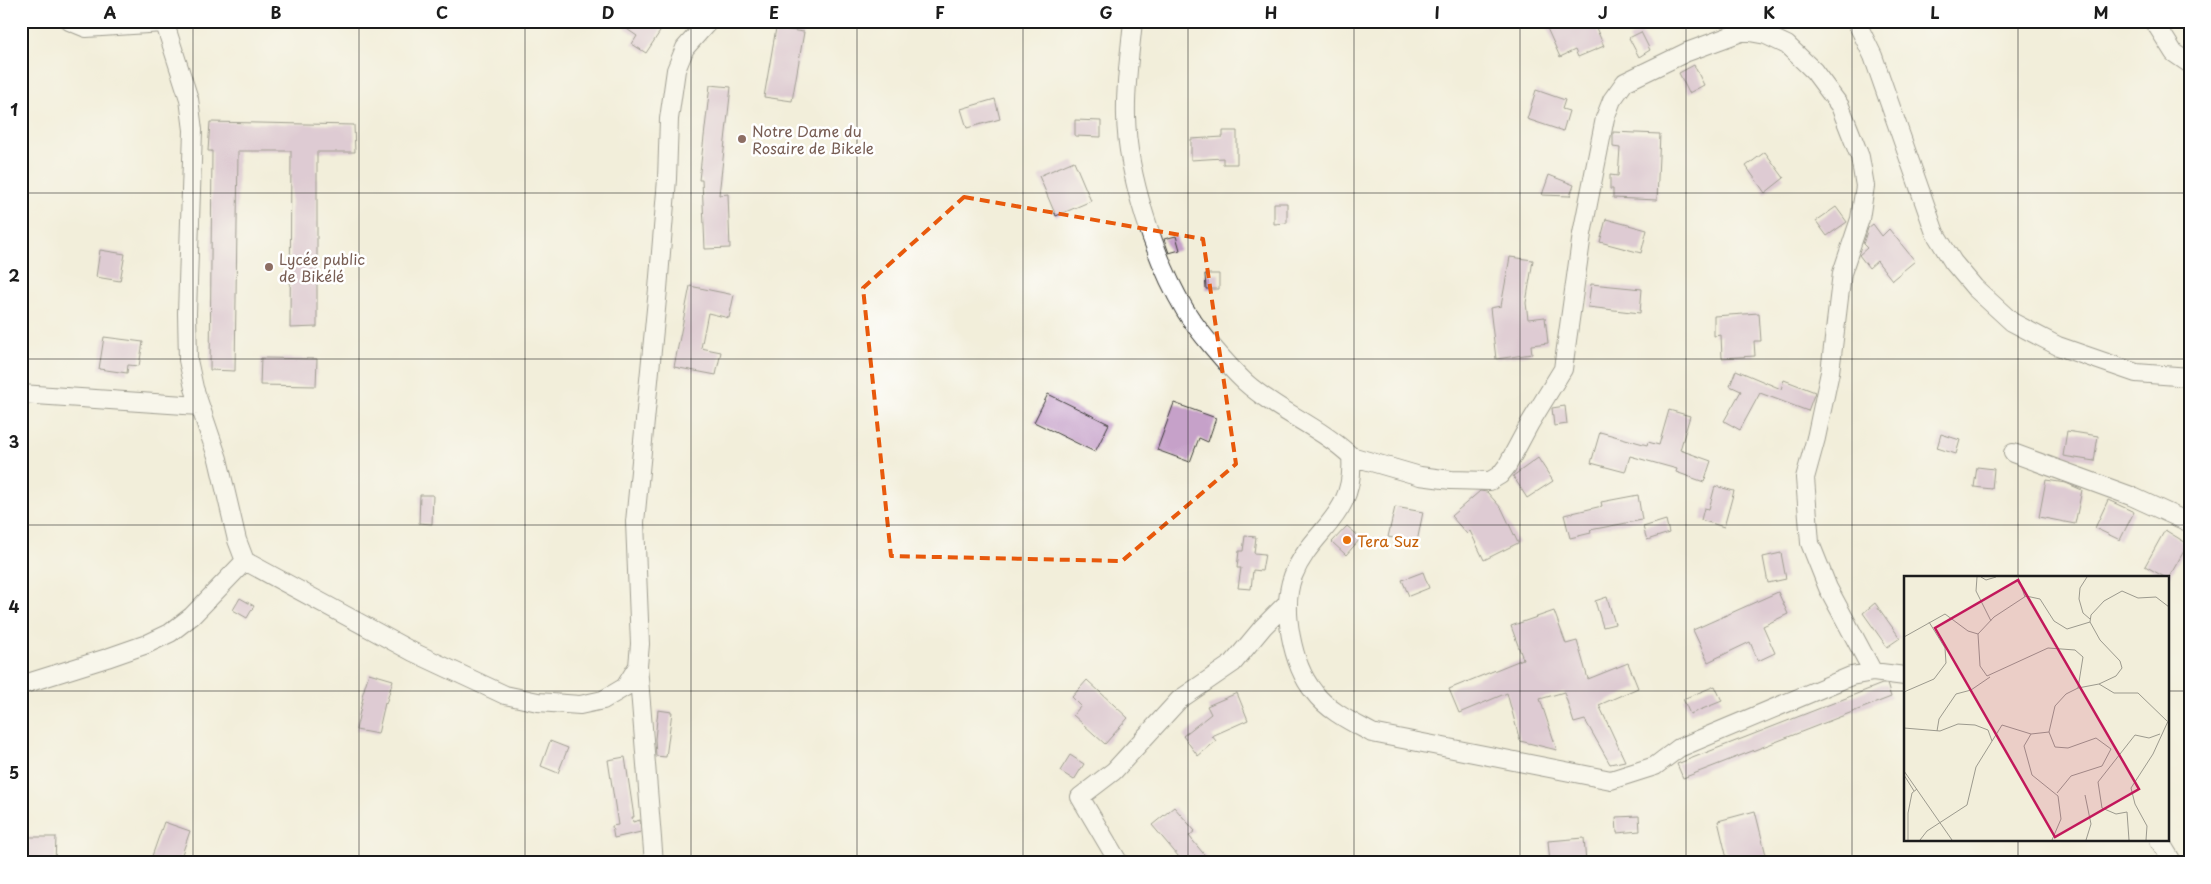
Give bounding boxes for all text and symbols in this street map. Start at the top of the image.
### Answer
text: A [104,0,117,24]
text: B [271,0,282,24]
text: C [436,0,448,24]
text: D [602,0,614,24]
text: E [769,0,779,24]
text: F [935,0,945,24]
text: G [1099,0,1113,24]
text: H [1265,0,1277,24]
text: I [1434,0,1440,24]
text: J [1598,0,1608,24]
text: K [1763,0,1775,24]
text: L [1930,0,1940,24]
text: M [2093,0,2109,24]
text: 1 [10,97,18,121]
place label: Notre Dame du Rosaire de Bikele [752,119,874,159]
marker: Notre Dame du Rosaire de Bikele [736,133,748,145]
place label: Lycée public de Bikélé [279,247,365,287]
marker: Lycée public de Bikélé [263,261,275,273]
text: 2 [8,263,20,287]
text: 3 [9,429,19,453]
place label: Tera Suz [1357,529,1419,552]
marker: Tera Suz [1341,534,1353,546]
inset map [1904,576,2168,842]
text: 4 [9,594,20,618]
text: 5 [9,760,19,784]

